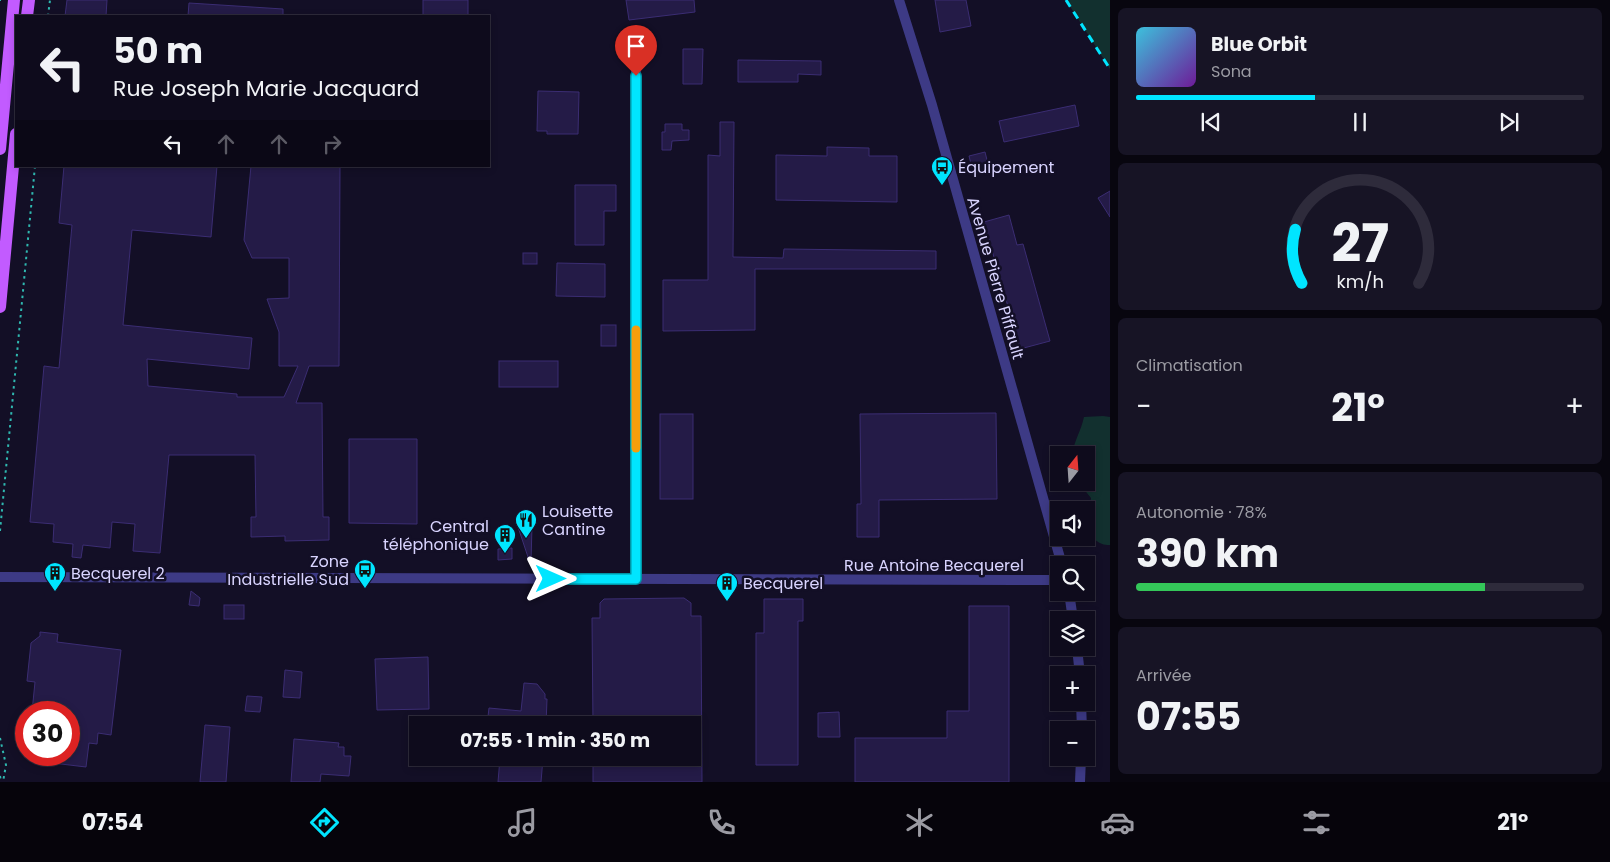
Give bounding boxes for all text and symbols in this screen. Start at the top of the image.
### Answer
pin [615,25,657,76]
text: 50 m [113,26,203,75]
text: Blue Orbit [1211,31,1307,58]
icon: arrive [622,32,650,60]
icon: left [30,35,95,100]
text: Sona [1211,60,1252,83]
text: Rue Joseph Marie Jacquard [113,73,419,104]
icon: previous [1197,108,1225,136]
icon: pause [1346,108,1374,136]
icon: next [1495,108,1523,136]
icon: left [159,130,187,158]
icon: ahead [212,130,240,158]
icon: ahead [265,130,293,158]
icon: right [318,130,346,158]
bus stop icon: Équipement [930,155,954,186]
place label: Équipement [958,156,1055,179]
street label: Avenue Pierre Piffault [961,194,1030,362]
text: 27 [1331,207,1389,280]
text: km/h [1336,269,1384,294]
text: Climatisation [1136,354,1243,377]
text: 21° [1331,381,1385,434]
text: − [1136,387,1151,426]
text: + [1565,387,1584,426]
north arrow [1050,446,1095,491]
map controls [1050,446,1095,766]
place label: Louisette Cantine [542,500,613,541]
button: sound [1050,501,1095,546]
text: Autonomie · 78% [1136,501,1267,524]
restaurant icon: Louisette Cantine [514,508,538,539]
place label: Central téléphonique [383,515,489,556]
building icon: Central téléphonique [493,523,517,554]
text: 390 km [1136,527,1279,580]
place label: Zone Industrielle Sud [227,550,349,591]
position arrow [524,552,576,604]
street label: Rue Antoine Becquerel [844,554,1024,577]
button: search [1050,556,1095,601]
bus stop icon: Zone Industrielle Sud [353,558,377,589]
building icon: Becquerel 2 [43,561,67,592]
place label: Becquerel 2 [71,562,165,585]
building icon: Becquerel [715,571,739,602]
place label: Becquerel [743,572,823,595]
button: layers [1050,611,1095,656]
text: Arrivée [1136,664,1191,687]
button: + [1050,666,1095,711]
text: 07:55 [1136,690,1241,743]
speed limit sign: 30 [15,701,80,766]
button: − [1050,721,1095,766]
text: 07:55 · 1 min · 350 m [460,727,650,754]
icon: directions [307,805,342,840]
icon: music [505,805,540,840]
icon: phone [704,805,739,840]
icon: climate [902,805,937,840]
icon: car [1100,805,1135,840]
icon: filters [1299,805,1334,840]
text: 07:54 [82,807,143,838]
text: 21° [1497,807,1528,838]

